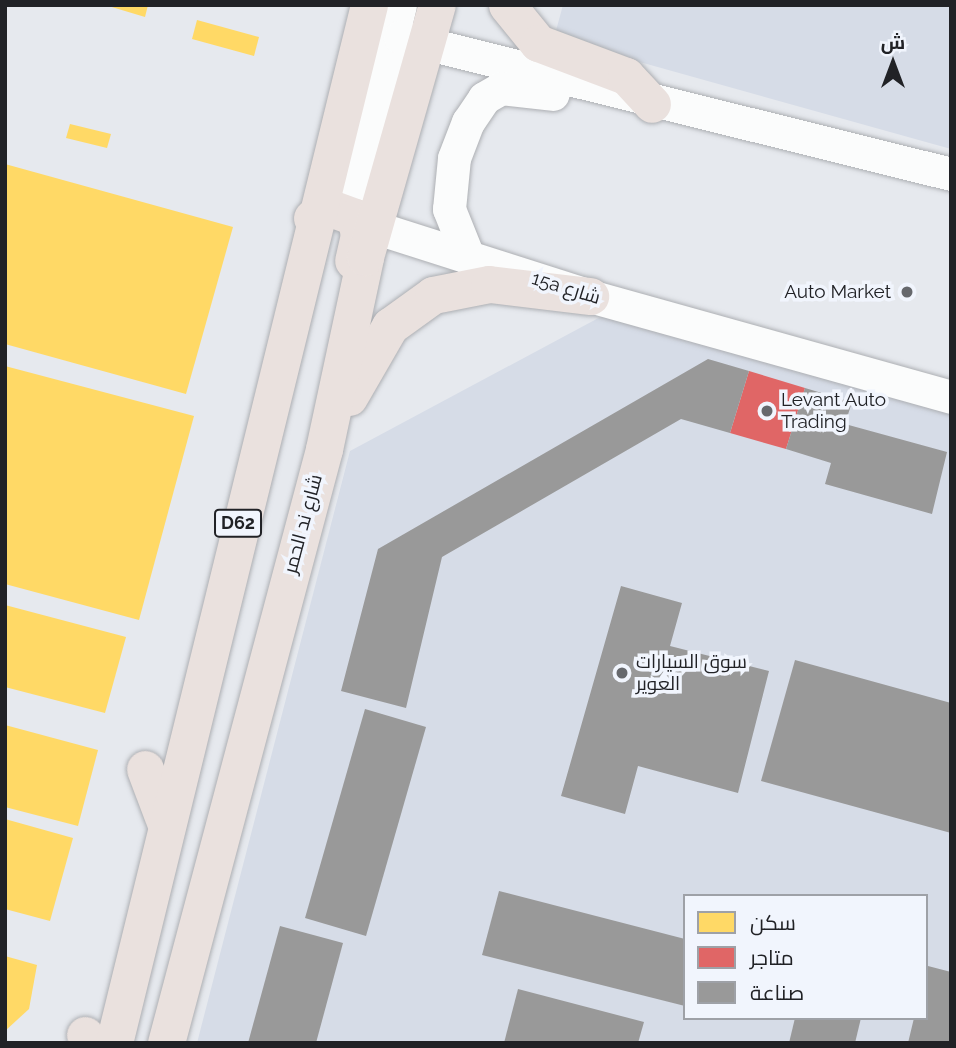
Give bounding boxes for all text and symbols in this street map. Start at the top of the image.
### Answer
north arrow [858,28,928,98]
text: ش [881,31,905,53]
street label: 15a شارع [529,267,603,309]
place label: Auto Market [784,281,891,303]
marker: Auto Market [897,282,917,302]
place label: Levant Auto Trading [781,389,887,433]
marker: Levant Auto Trading [759,403,775,419]
street label: شارع ند الحمر [279,472,327,576]
road number: D62 [214,508,262,538]
place label: سوق السيارات العوير [636,651,747,695]
marker: سوق السيارات العوير [614,665,630,681]
legend [683,894,928,1020]
text: سكن [750,910,796,935]
text: متاجر [750,945,794,970]
text: صناعة [750,980,804,1005]

